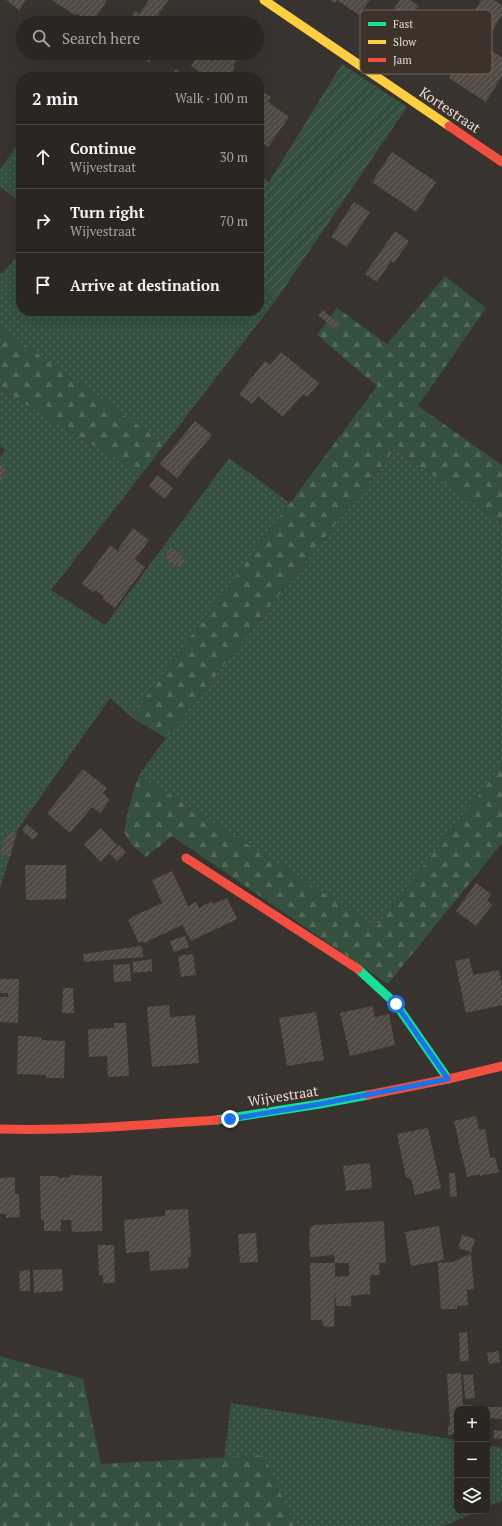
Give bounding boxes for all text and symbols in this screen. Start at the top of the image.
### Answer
legend [360,10,492,74]
search box [16,16,264,60]
text: Fast [393,17,413,31]
icon: search [30,27,52,49]
text: Search here [62,28,140,48]
text: Slow [393,35,417,49]
text: Jam [393,53,412,67]
street label: Kortestraat [416,82,485,137]
text: 2 min [32,87,79,110]
text: Walk · 100 m [175,89,248,107]
text: Continue [70,138,136,158]
icon: ahead [32,146,54,168]
text: 30 m [220,148,248,166]
text: Wijvestraat [70,158,136,176]
text: Turn right [70,202,145,222]
icon: right [32,210,54,232]
text: 70 m [220,212,248,230]
text: Wijvestraat [70,222,136,240]
icon: arrive [32,274,54,296]
text: Arrive at destination [70,275,220,295]
route start [387,995,405,1013]
street label: Wijvestraat [246,1080,320,1110]
route end [221,1110,239,1128]
map controls [454,1406,490,1514]
button: + [454,1406,490,1442]
button: − [454,1442,490,1478]
button: layers [454,1478,490,1514]

